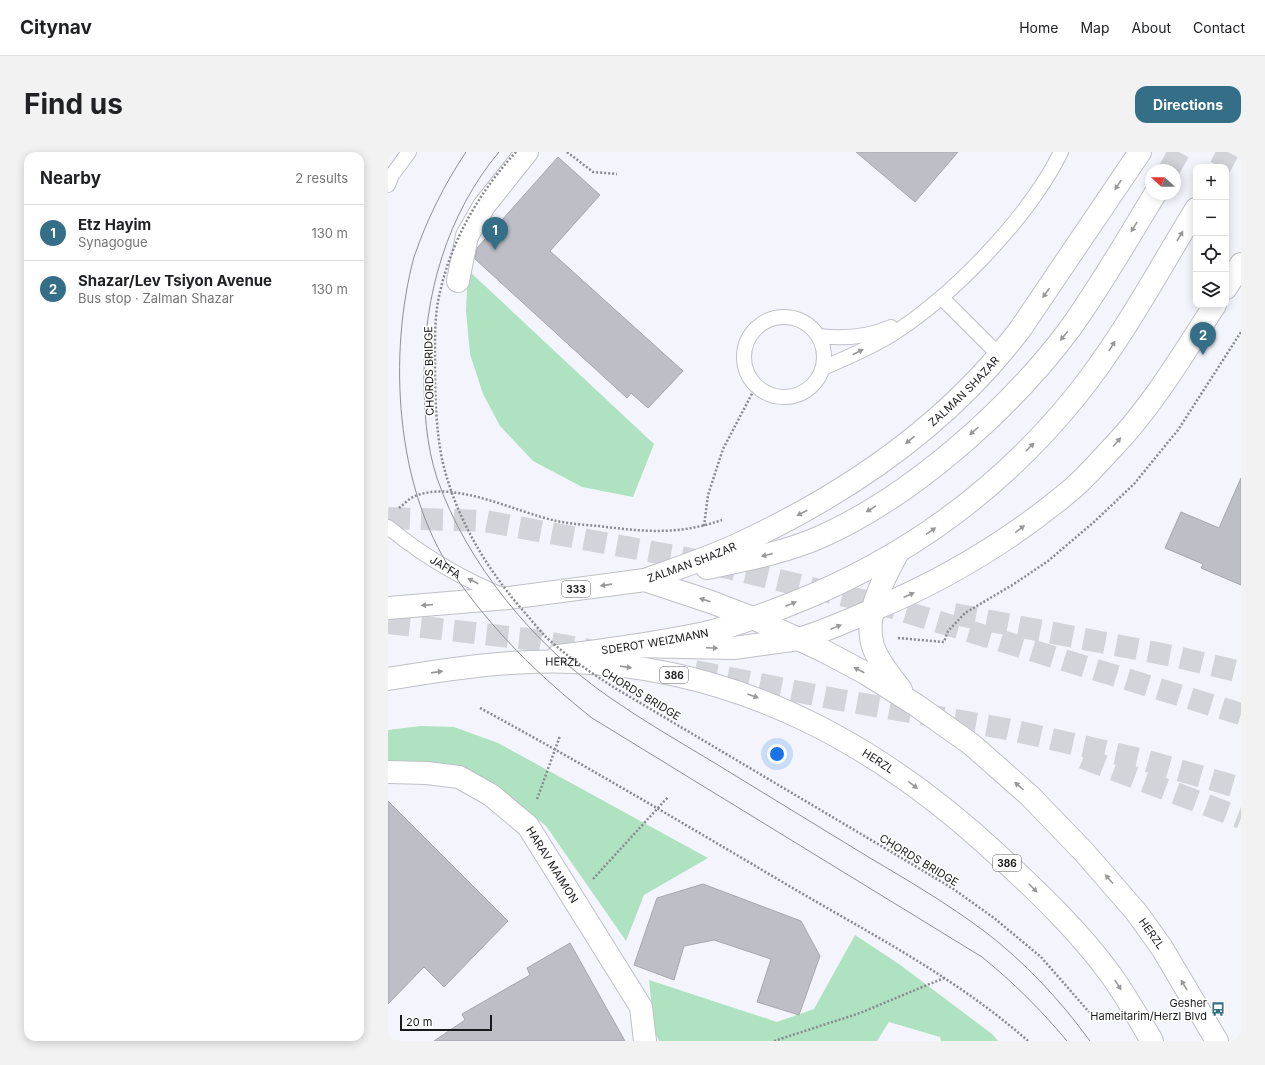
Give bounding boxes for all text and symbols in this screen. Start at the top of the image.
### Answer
text: Citynav [20,16,92,39]
text: Home [1019,19,1058,36]
text: Map [1080,19,1110,36]
text: About [1132,19,1171,36]
text: Contact [1193,19,1245,36]
button: Directions [1135,86,1241,123]
text: Find us [24,87,123,121]
north arrow [1145,164,1181,200]
map controls [1193,164,1229,308]
button: + [1193,164,1229,200]
text: Nearby [40,168,101,188]
text: 2 results [295,170,348,186]
one-way arrow [1114,179,1122,190]
button: − [1193,200,1229,236]
text: Etz Hayim [78,215,151,234]
pin: 1 [482,217,508,250]
one-way arrow [1131,221,1138,233]
text: 1 [50,225,56,241]
text: 130 m [311,225,348,241]
one-way arrow [1176,230,1183,242]
text: Synagogue [78,234,148,250]
button: locate [1193,236,1229,272]
text: Shazar/Lev Tsiyon Avenue [78,271,272,290]
button: layers [1193,272,1229,308]
text: 2 [49,281,57,297]
text: 130 m [311,281,348,297]
one-way arrow [1042,287,1050,298]
text: Bus stop · Zalman Shazar [78,290,234,306]
pin: 2 [1190,322,1216,355]
street label: CHORDS BRIDGE [421,326,437,416]
one-way arrow [1059,331,1068,342]
one-way arrow [1108,340,1115,352]
one-way arrow [852,348,864,355]
street label: ZALMAN SHAZAR [926,353,1002,429]
one-way arrow [969,426,980,435]
one-way arrow [905,436,915,445]
one-way arrow [1113,437,1121,448]
one-way arrow [1025,442,1035,452]
one-way arrow [866,505,876,513]
one-way arrow [797,510,808,516]
one-way arrow [1015,524,1026,533]
one-way arrow [926,527,936,535]
street label: ZALMAN SHAZAR [645,539,739,586]
one-way arrow [761,552,774,558]
street label: JAFFA [427,553,463,582]
one-way arrow [467,578,478,584]
road number: 333 [562,581,590,597]
one-way arrow [600,582,612,588]
one-way arrow [903,592,914,598]
one-way arrow [699,597,711,603]
one-way arrow [421,601,433,608]
one-way arrow [785,601,797,607]
one-way arrow [830,623,842,629]
street label: SDEROT WEIZMANN [600,625,710,657]
one-way arrow [706,645,719,651]
street label: HERZL [545,654,581,669]
one-way arrow [620,664,632,670]
street label: CHORDS BRIDGE [599,665,683,723]
one-way arrow [853,666,865,673]
road number: 386 [660,667,688,683]
one-way arrow [431,669,443,675]
one-way arrow [747,694,759,700]
your location [767,744,787,764]
street label: HERZL [860,746,897,776]
one-way arrow [908,780,919,789]
one-way arrow [1014,781,1024,791]
street label: HARAV MAIMON [523,824,581,906]
street label: CHORDS BRIDGE [877,831,961,889]
road number: 386 [993,855,1021,871]
one-way arrow [1105,874,1114,885]
one-way arrow [1028,883,1038,893]
street label: HERZL [1136,915,1168,952]
one-way arrow [1181,979,1188,991]
one-way arrow [1114,980,1122,990]
place label: Gesher Hameitarim/Herzl Blvd [1090,996,1207,1023]
bus stop icon: Gesher Hameitarim/Herzl Blvd [1210,1001,1226,1017]
scale bar [400,1013,492,1032]
text: 20 m [406,1015,432,1029]

